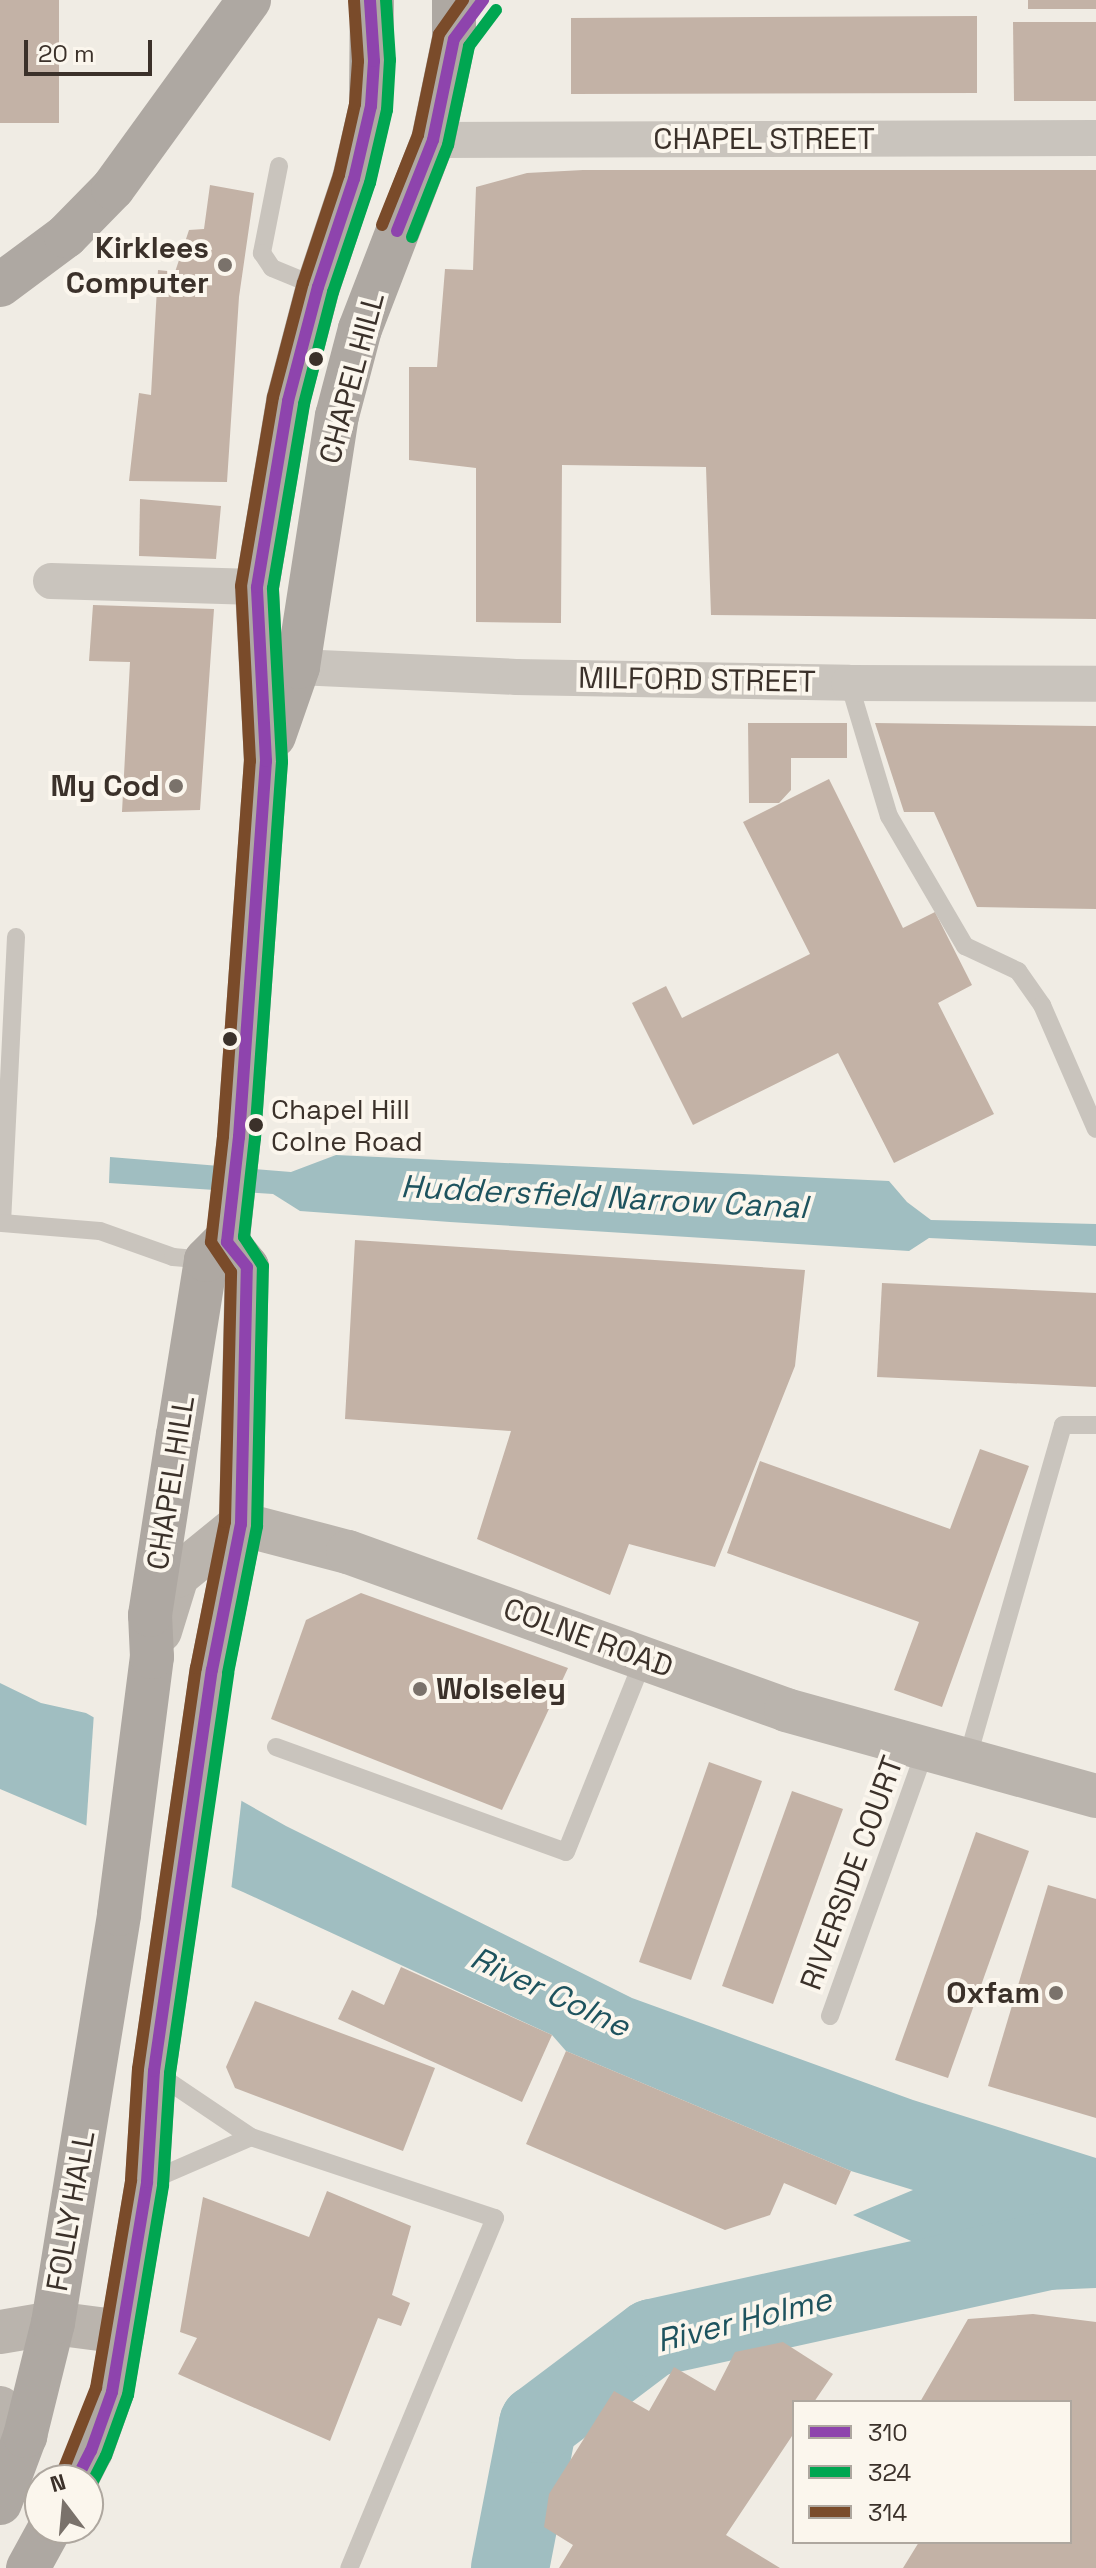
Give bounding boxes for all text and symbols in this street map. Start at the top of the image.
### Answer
scale bar [28,24,156,74]
text: 20 m [38,38,95,69]
street label: CHAPEL STREET [653,121,875,157]
place label: Kirklees Computer [66,230,209,300]
marker: Kirklees Computer [216,256,234,274]
street label: CHAPEL HILL [312,288,392,468]
unlabelled marker [308,351,324,367]
street label: MILFORD STREET [578,660,816,700]
place label: My Cod [51,768,160,804]
marker: My Cod [167,777,185,795]
unlabelled marker [222,1031,238,1047]
place label: Chapel Hill Colne Road [271,1092,423,1158]
marker: Chapel Hill Colne Road [248,1117,264,1133]
water label: Huddersfield Narrow Canal [400,1167,808,1227]
street label: CHAPEL HILL [139,1393,203,1573]
street label: COLNE ROAD [498,1591,678,1685]
place label: Wolseley [436,1671,566,1707]
marker: Wolseley [411,1680,429,1698]
street label: RIVERSIDE COURT [793,1751,911,1995]
water label: River Colne [465,1939,635,2045]
place label: Oxfam [946,1975,1040,2011]
marker: Oxfam [1047,1984,1065,2002]
street label: FOLLY HALL [39,2128,103,2294]
water label: River Holme [653,2280,835,2360]
legend [792,2400,1072,2544]
text: 310 [868,2417,908,2448]
text: 324 [868,2457,911,2488]
north arrow [24,2464,104,2544]
text: N [47,2467,69,2498]
text: 314 [868,2497,907,2528]

